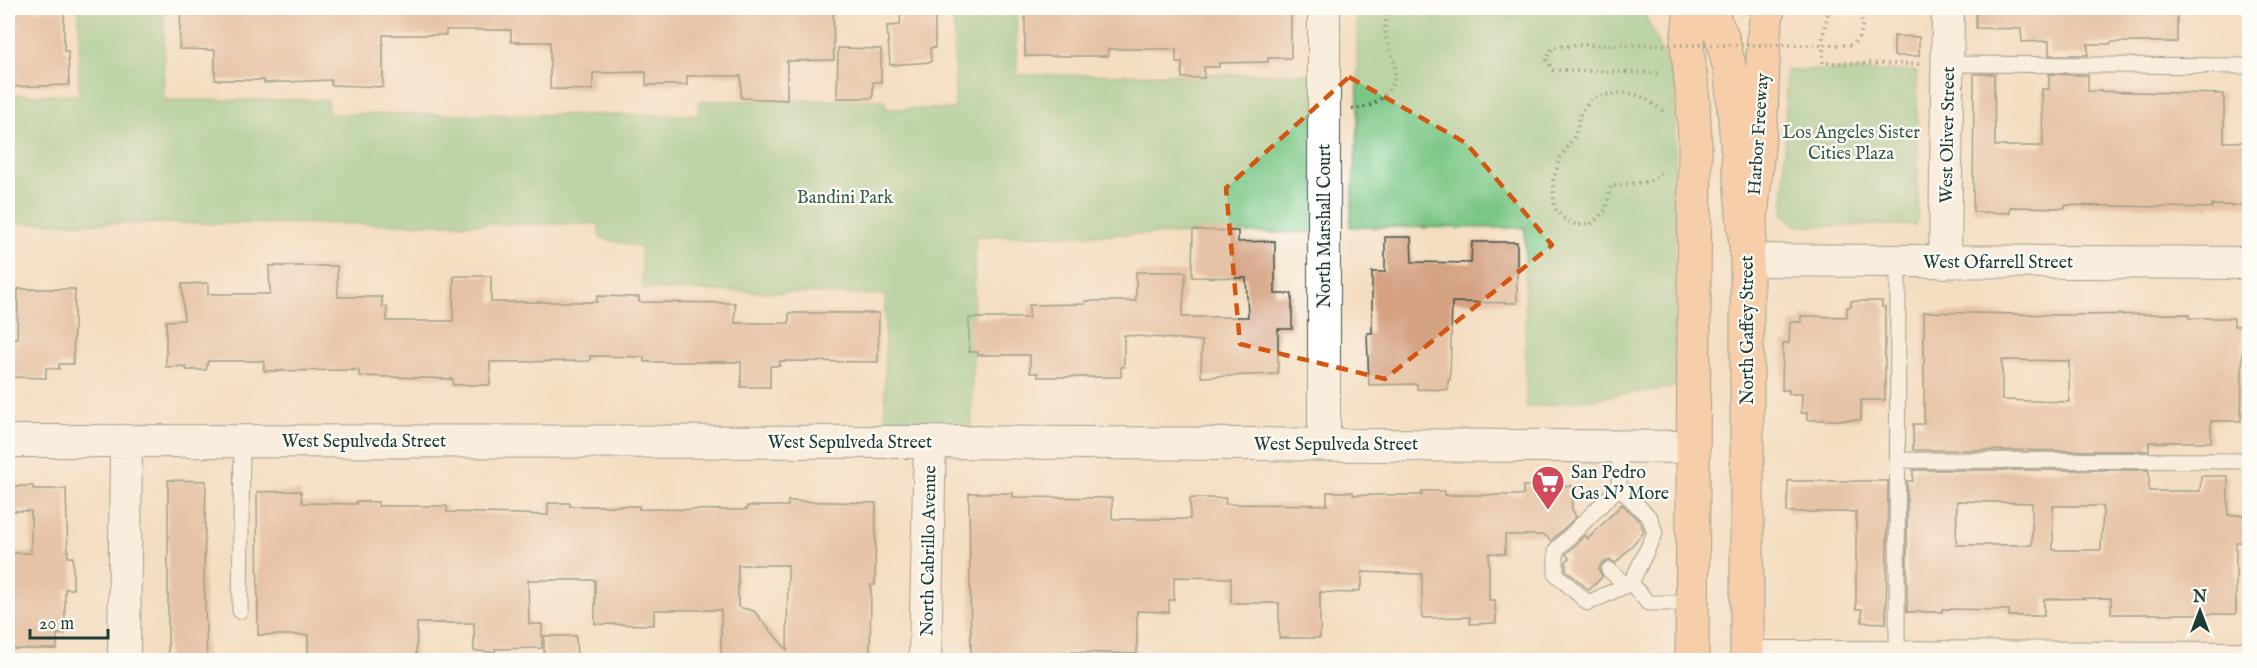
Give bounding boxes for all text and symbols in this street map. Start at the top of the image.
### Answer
street label: West Oliver Street [1936,66,1961,204]
street label: Harbor Freeway [1744,72,1775,196]
park label: Los Angeles Sister Cities Plaza [1782,122,1920,166]
street label: North Marshall Court [1314,144,1337,308]
park label: Bandini Park [797,187,893,210]
street label: West Ofarrell Street [1923,252,2073,275]
street label: North Gaffey Street [1737,255,1760,405]
street label: West Sepulveda Street [282,431,446,454]
street label: West Sepulveda Street [768,432,932,455]
street label: West Sepulveda Street [1254,434,1418,457]
place label: San Pedro Gas N' More [1571,462,1669,506]
supermarket icon: San Pedro Gas N' More [1530,464,1566,511]
street label: North Cabrillo Avenue [917,465,942,637]
north arrow [2170,581,2230,641]
text: N [2192,588,2207,608]
scale bar [30,602,108,640]
text: 20 m [39,613,74,636]

